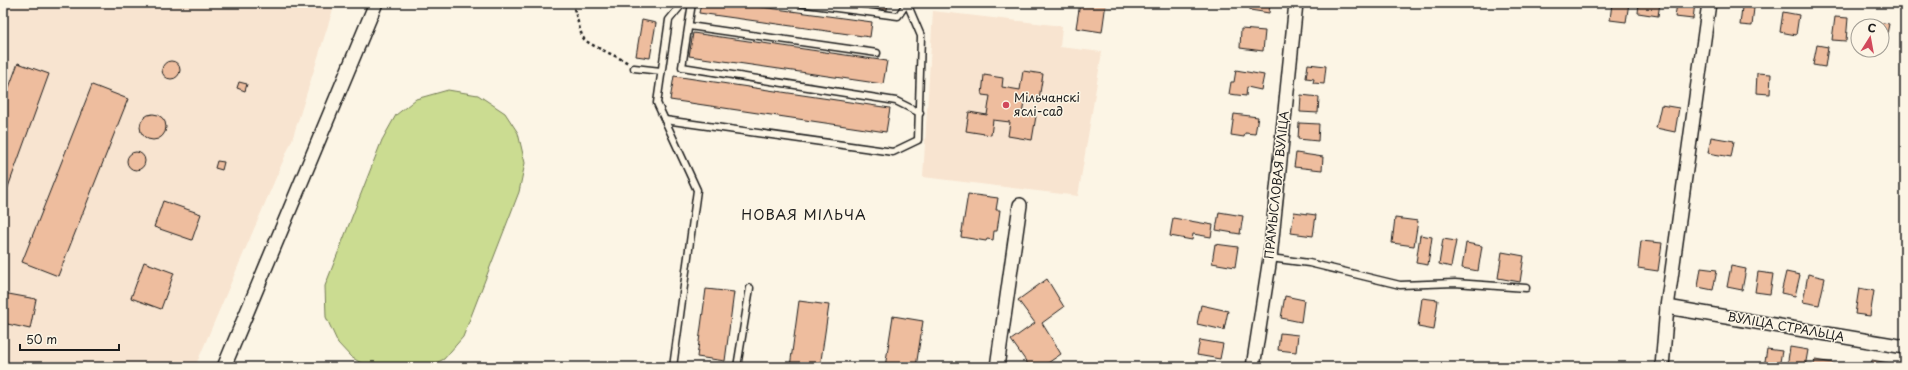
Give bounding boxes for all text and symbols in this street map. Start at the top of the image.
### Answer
north arrow [1850,18,1890,58]
text: С [1866,19,1878,37]
place label: Мільчанскі яслі-сад [1014,88,1080,120]
marker: Мільчанскі яслі-сад [1001,100,1011,110]
street label: ПРАМЫСЛОВАЯ ВУЛІЦА [1259,110,1293,260]
district label: НОВАЯ МІЛЬЧА [741,204,867,225]
street label: ВУЛІЦА СТРАЛЬЦА [1726,307,1846,345]
scale bar [20,326,119,352]
text: 50 m [26,330,57,348]

